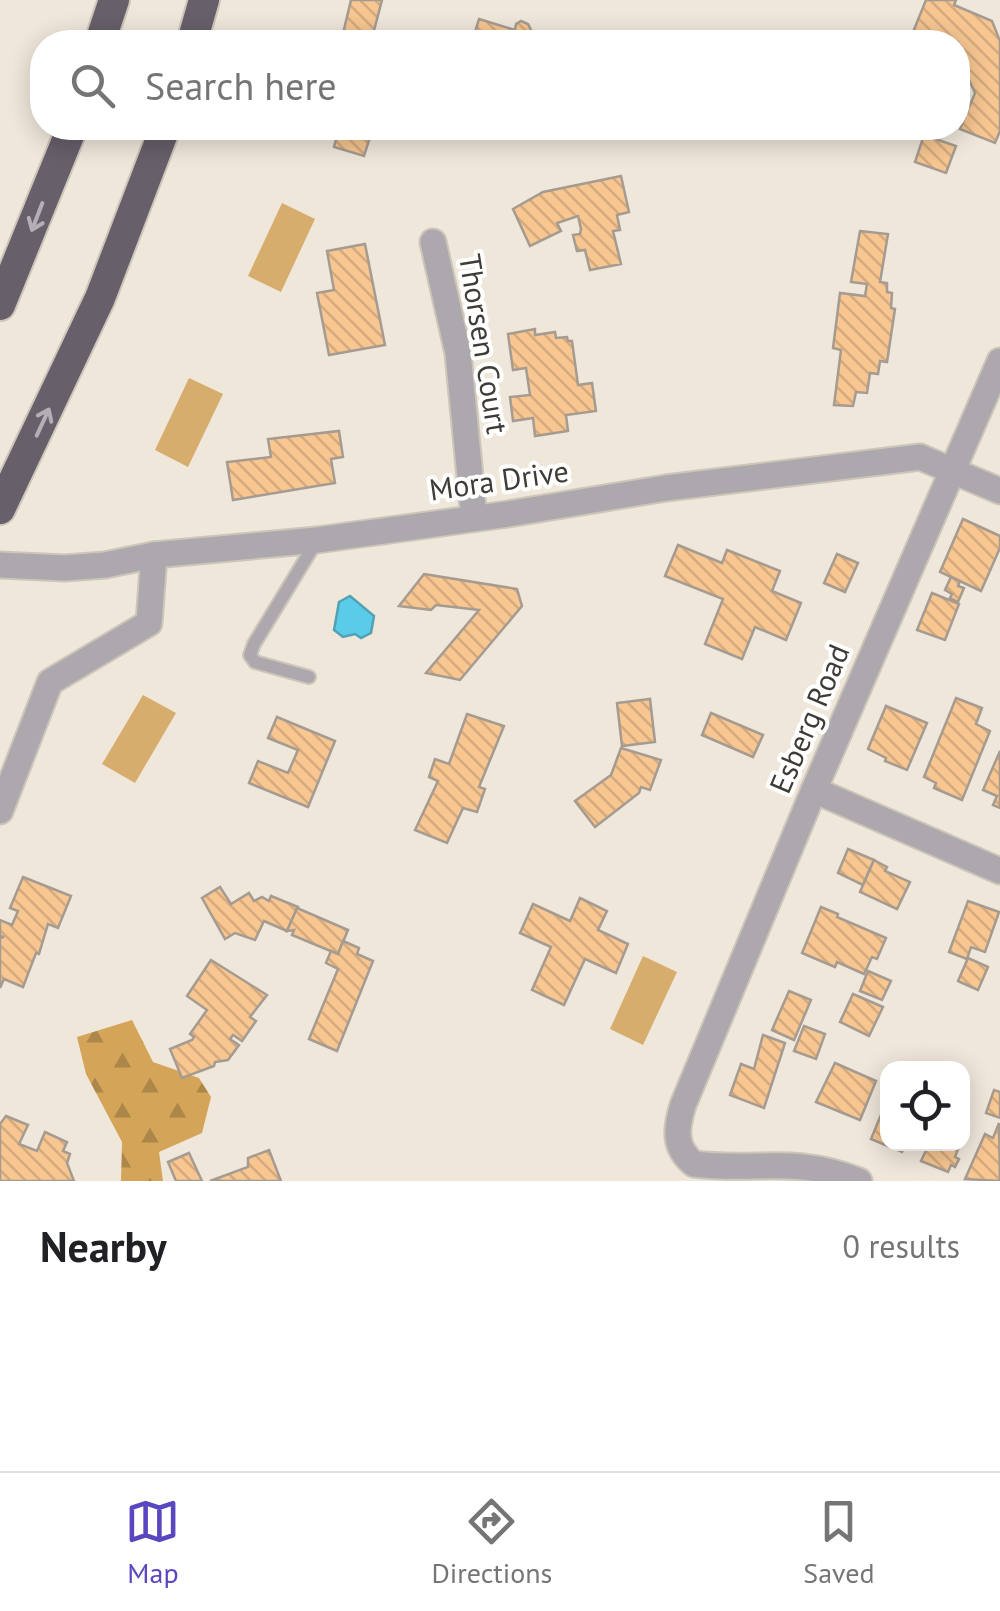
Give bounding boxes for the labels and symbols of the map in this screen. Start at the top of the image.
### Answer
one-way arrow [27,201,45,231]
street label: Thorsen Court [451,251,518,436]
one-way arrow [35,407,53,438]
street label: Mora Drive [427,450,571,509]
street label: Esberg Road [760,638,857,799]

